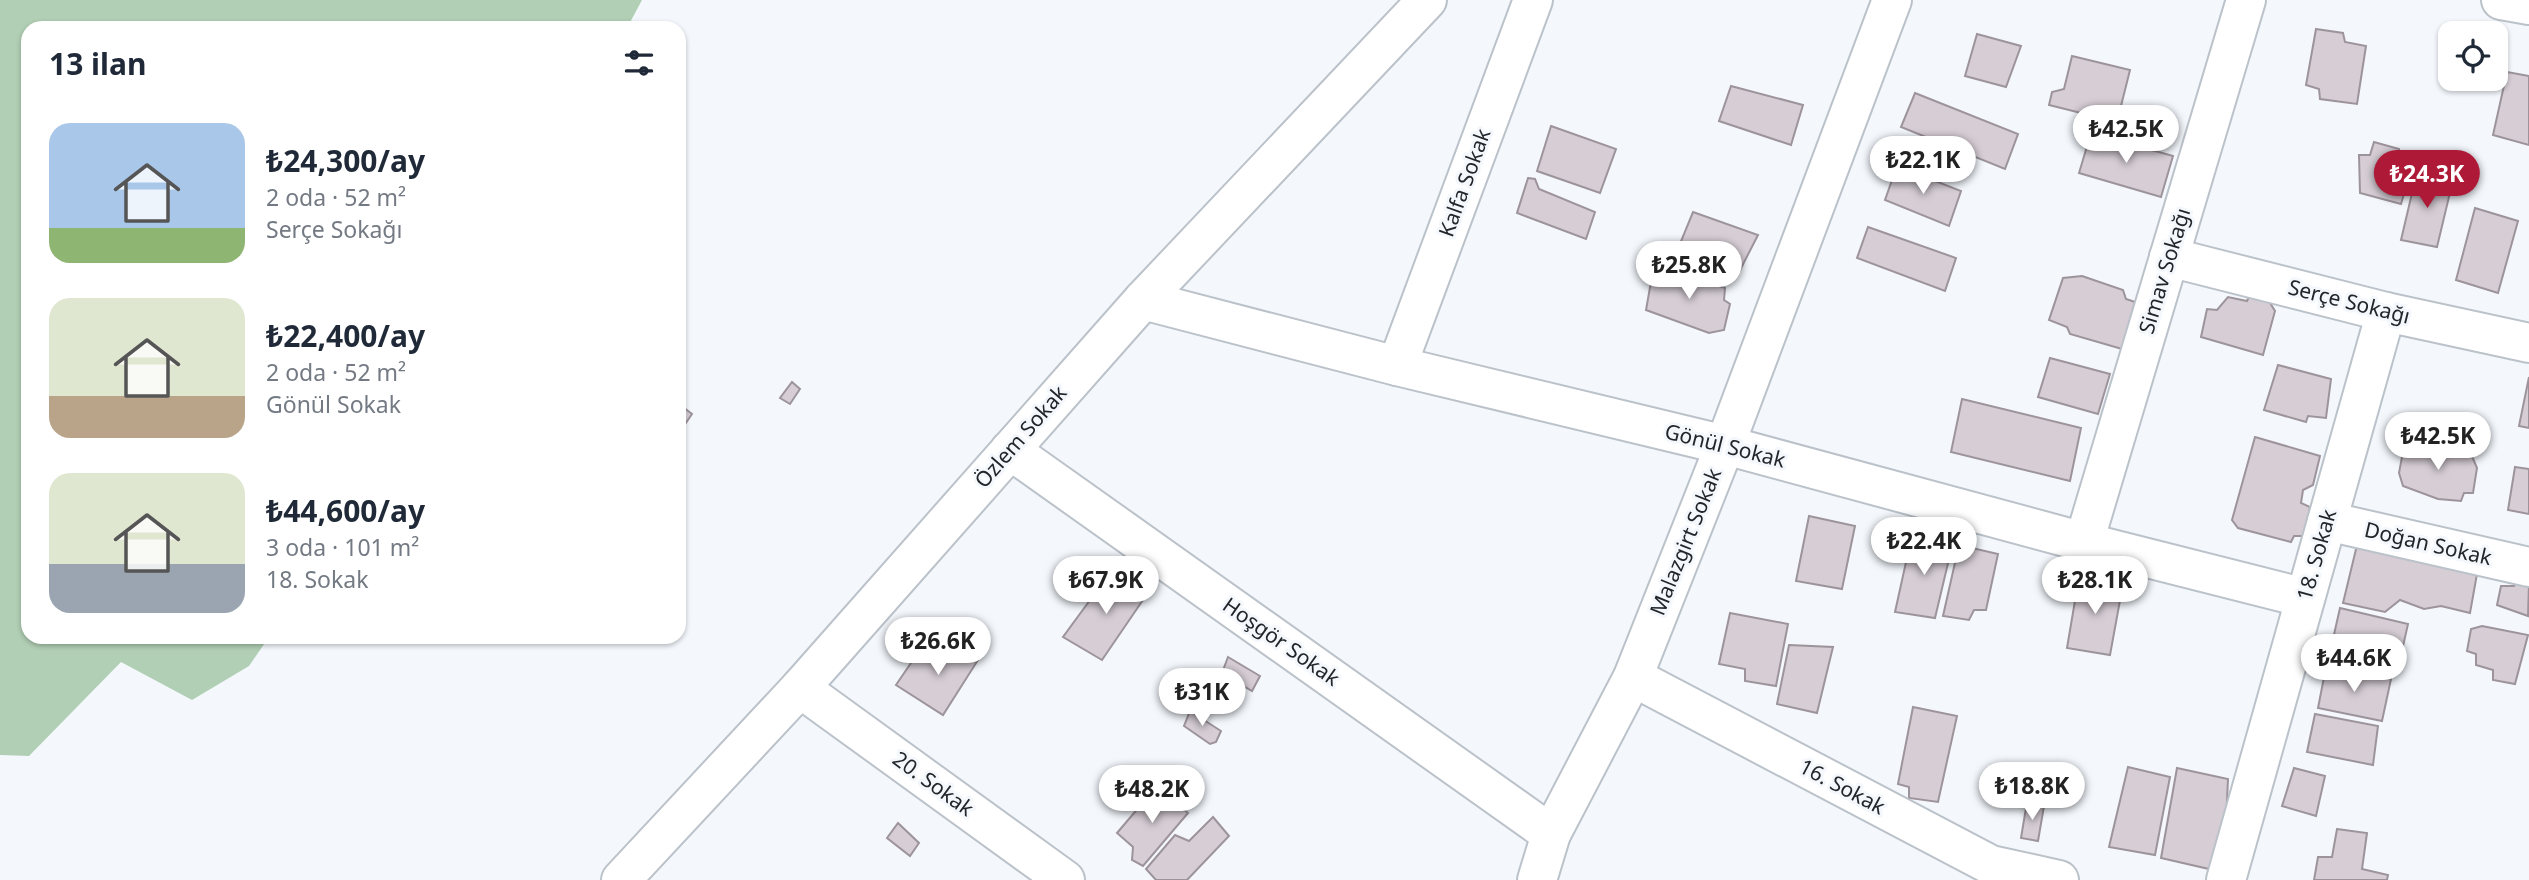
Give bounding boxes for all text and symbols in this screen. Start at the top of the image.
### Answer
map controls [2438,21,2508,91]
button: locate [2438,21,2508,91]
text: 13 ilan [49,43,147,84]
icon: filters [620,44,658,82]
pin: ₺42.5K [2069,106,2183,165]
text: ₺42.5K [2089,112,2163,144]
street label: Kalfa Sokak [1432,124,1497,241]
pin: ₺22.1K [1866,136,1980,196]
text: ₺24,300/ay [266,140,425,181]
text: ₺22.1K [1886,143,1960,175]
pin: ₺24.3K [2370,150,2484,210]
icon: home [105,151,189,235]
text: ₺24.3K [2390,157,2464,189]
text: 2 oda · 52 m² [266,181,406,213]
street label: Simav Sokağı [2132,204,2196,337]
text: Serçe Sokağı [266,213,402,245]
pin: ₺25.8K [1632,242,1746,301]
text: ₺25.8K [1652,248,1726,280]
street label: Serçe Sokağı [2285,272,2413,330]
text: ₺22,400/ay [266,315,425,356]
icon: home [105,326,189,410]
text: 2 oda · 52 m² [266,356,406,388]
street label: Özlem Sokak [968,379,1073,493]
text: Gönül Sokak [266,388,401,420]
pin: ₺42.5K [2381,412,2495,472]
street label: Gönül Sokak [1662,417,1789,474]
text: ₺42.5K [2401,419,2475,451]
street label: Malazgirt Sokak [1643,463,1728,619]
text: ₺44,600/ay [266,490,425,531]
icon: home [105,501,189,585]
street label: 18. Sokak [2290,505,2343,604]
street label: Doğan Sokak [2362,515,2495,571]
pin: ₺22.4K [1867,518,1981,577]
text: ₺22.4K [1887,524,1961,556]
text: 3 oda · 101 m² [266,531,419,563]
pin: ₺67.9K [1049,556,1163,616]
pin: ₺28.1K [2038,556,2152,616]
text: 18. Sokak [266,563,368,595]
text: ₺67.9K [1069,563,1143,595]
text: ₺28.1K [2058,563,2132,595]
street label: Hoşgör Sokak [1218,591,1346,692]
pin: ₺26.6K [881,618,995,677]
text: ₺26.6K [901,624,975,656]
pin: ₺44.6K [2297,634,2411,694]
text: ₺44.6K [2317,641,2391,673]
pin: ₺31K [1161,668,1243,728]
text: ₺31K [1175,675,1229,707]
street label: 20. Sokak [888,744,980,822]
street label: 16. Sokak [1795,752,1891,821]
pin: ₺18.8K [1975,762,2089,822]
pin: ₺48.2K [1095,766,1209,825]
text: ₺18.8K [1995,769,2069,801]
text: ₺48.2K [1115,772,1189,804]

